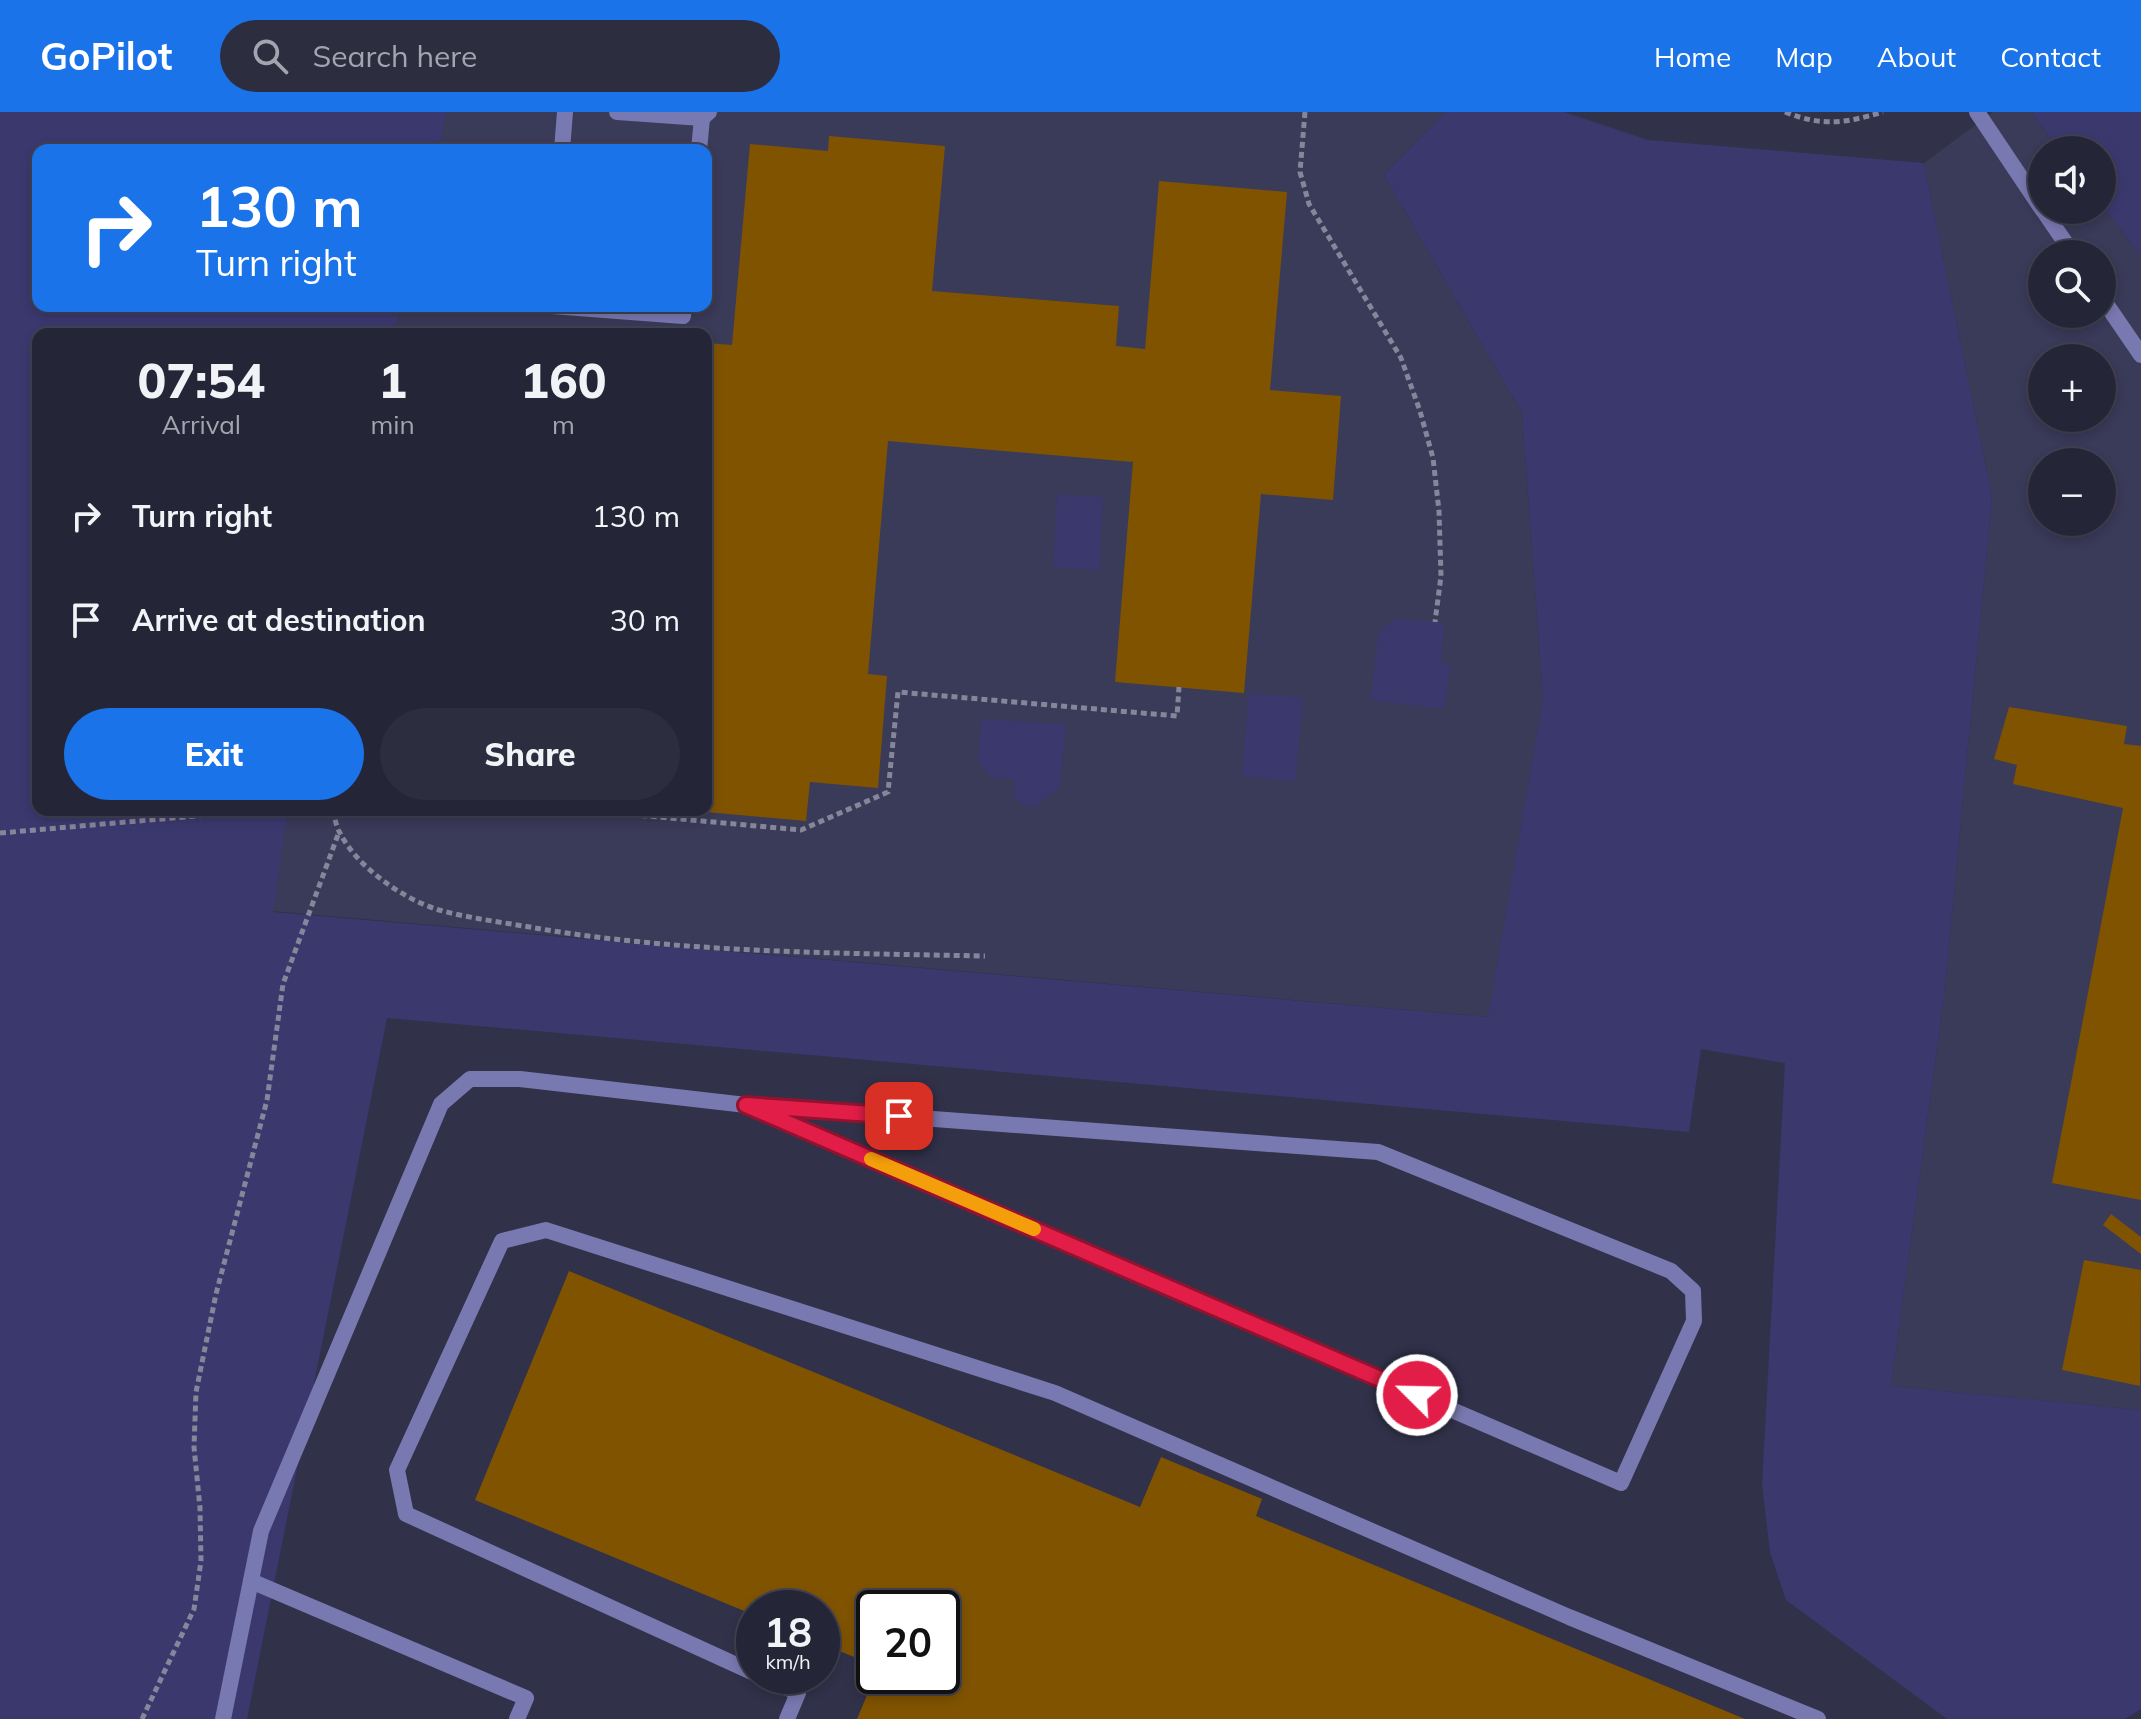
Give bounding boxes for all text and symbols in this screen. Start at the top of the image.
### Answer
search box [220,20,780,92]
text: GoPilot [40,32,172,80]
icon: search [248,34,292,78]
text: Search here [312,37,477,75]
text: Home [1654,39,1731,74]
text: Map [1775,39,1833,74]
text: About [1877,39,1956,74]
text: Contact [2000,39,2101,74]
map controls [2028,136,2116,536]
button: sound [2028,136,2116,224]
text: 130 m [196,171,363,241]
icon: right [64,176,168,280]
text: Turn right [196,240,357,285]
button: search [2028,240,2116,328]
button: + [2028,344,2116,432]
text: 07:54 [137,350,265,410]
text: 1 [378,350,407,410]
text: 160 [520,350,607,410]
text: Arrival [161,408,241,441]
text: min [371,408,415,441]
text: m [552,408,575,441]
button: − [2028,448,2116,536]
icon: right [64,494,108,538]
text: Turn right [132,497,272,535]
text: 130 m [592,497,680,535]
icon: arrive [64,598,108,642]
text: Arrive at destination [132,601,426,639]
text: 30 m [610,601,680,639]
button: Exit [64,708,364,800]
button: Share [380,708,680,800]
pin [865,1082,933,1150]
icon: arrive [877,1094,921,1138]
position arrow [1375,1353,1459,1437]
speed limit sign: 20 [856,1590,960,1694]
text: 18 [764,1607,812,1657]
text: km/h [765,1649,811,1674]

